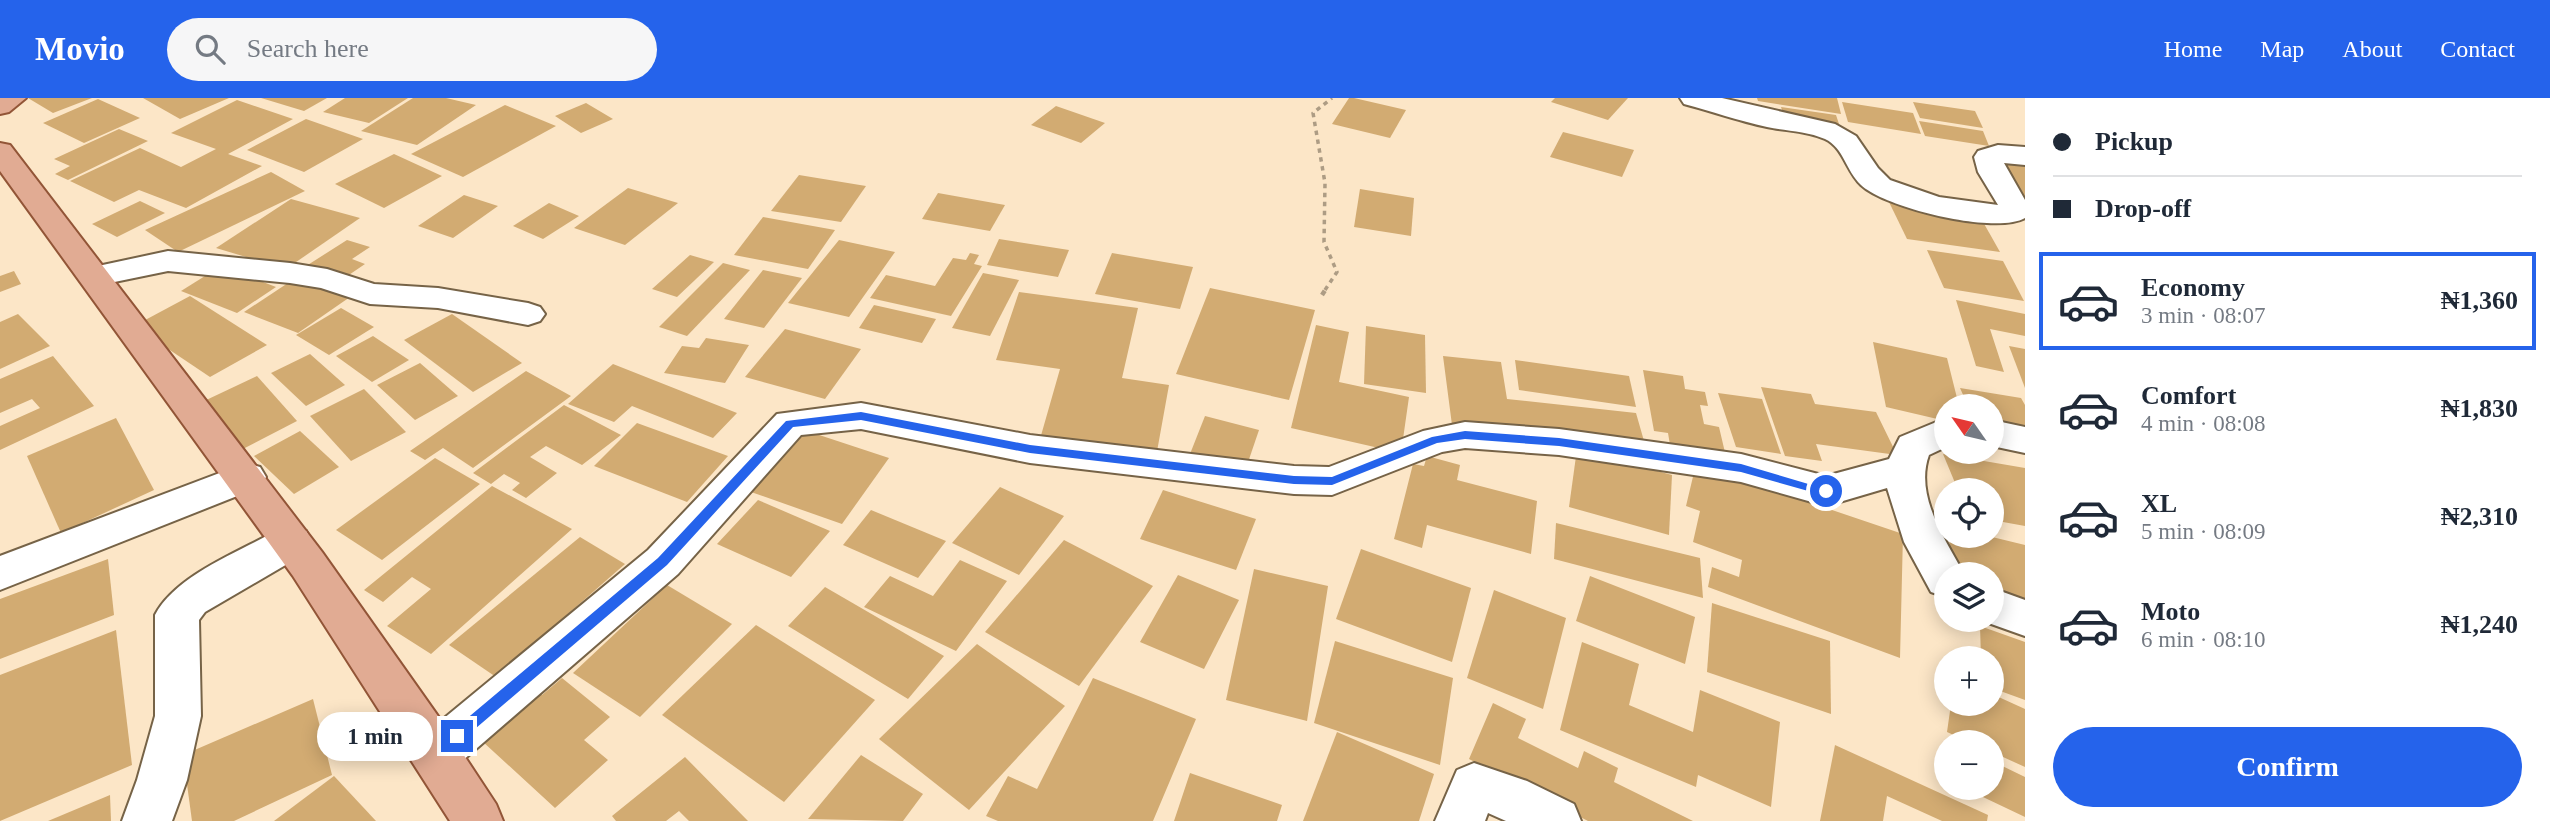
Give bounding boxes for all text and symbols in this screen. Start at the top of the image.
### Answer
search box [167,18,657,81]
icon: search [191,30,229,68]
text: Movio [35,31,125,67]
text: Search here [247,34,369,63]
text: Home [2164,36,2222,62]
text: Map [2260,36,2304,62]
text: About [2342,36,2402,62]
text: Contact [2440,36,2515,62]
text: Pickup [2095,127,2173,156]
text: Drop-off [2095,194,2191,223]
icon: car [2057,270,2120,333]
text: Economy [2141,273,2245,302]
text: ₦1,360 [2441,286,2518,315]
text: 3 min · 08:07 [2141,303,2266,328]
icon: car [2057,378,2120,441]
text: Comfort [2141,381,2236,410]
north arrow [1934,394,2004,464]
map controls [1934,394,2004,800]
text: ₦1,830 [2441,394,2518,423]
text: 4 min · 08:08 [2141,411,2266,436]
route start [1810,475,1842,507]
button: locate [1934,478,2004,548]
icon: car [2057,486,2120,549]
text: XL [2141,489,2177,518]
text: ₦2,310 [2441,502,2518,531]
text: 5 min · 08:09 [2141,519,2266,544]
button: layers [1934,562,2004,632]
icon: car [2057,594,2120,657]
text: Moto [2141,597,2200,626]
text: ₦1,240 [2441,610,2518,639]
text: 6 min · 08:10 [2141,627,2266,652]
button: + [1934,646,2004,716]
callout: 1 min [317,712,433,760]
route end [441,720,473,752]
text: 1 min [347,724,403,749]
button: Confirm [2053,727,2522,807]
button: − [1934,730,2004,800]

